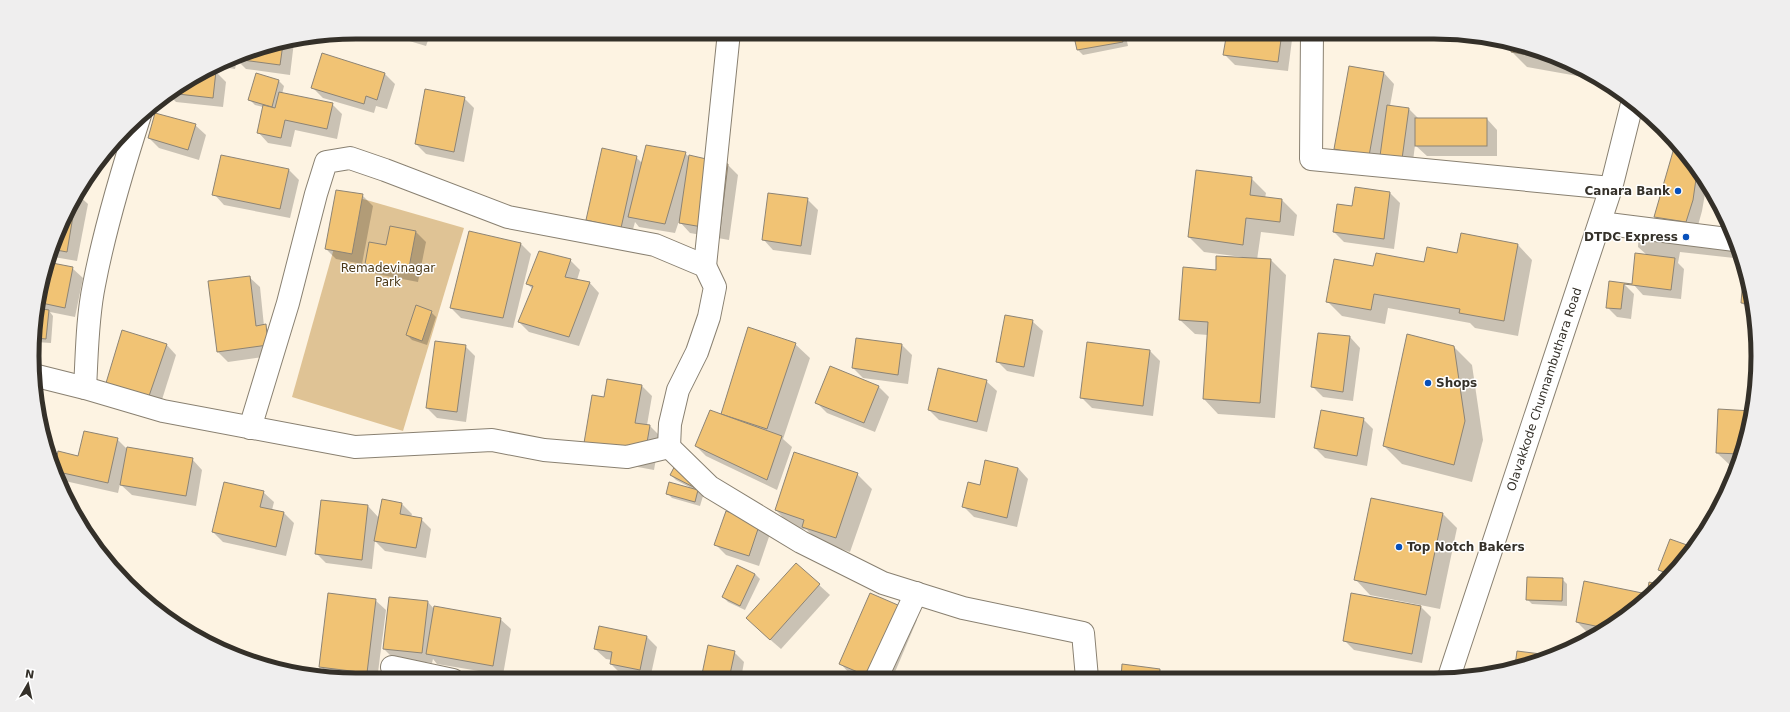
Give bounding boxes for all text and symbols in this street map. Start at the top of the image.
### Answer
place label: Canara Bank [1584,184,1671,198]
marker: Canara Bank [1673,186,1683,196]
place label: DTDC Express [1584,230,1678,244]
marker: DTDC Express [1681,232,1691,242]
park label: Remadevinagar Park [341,261,435,289]
street label: Olavakkode Chunnambuthara Road [1504,286,1584,493]
place label: Shops [1436,376,1477,390]
marker: Shops [1423,378,1433,388]
place label: Top Notch Bakers [1407,540,1525,554]
marker: Top Notch Bakers [1394,542,1404,552]
north arrow [8,664,48,704]
text: N [24,667,35,682]

